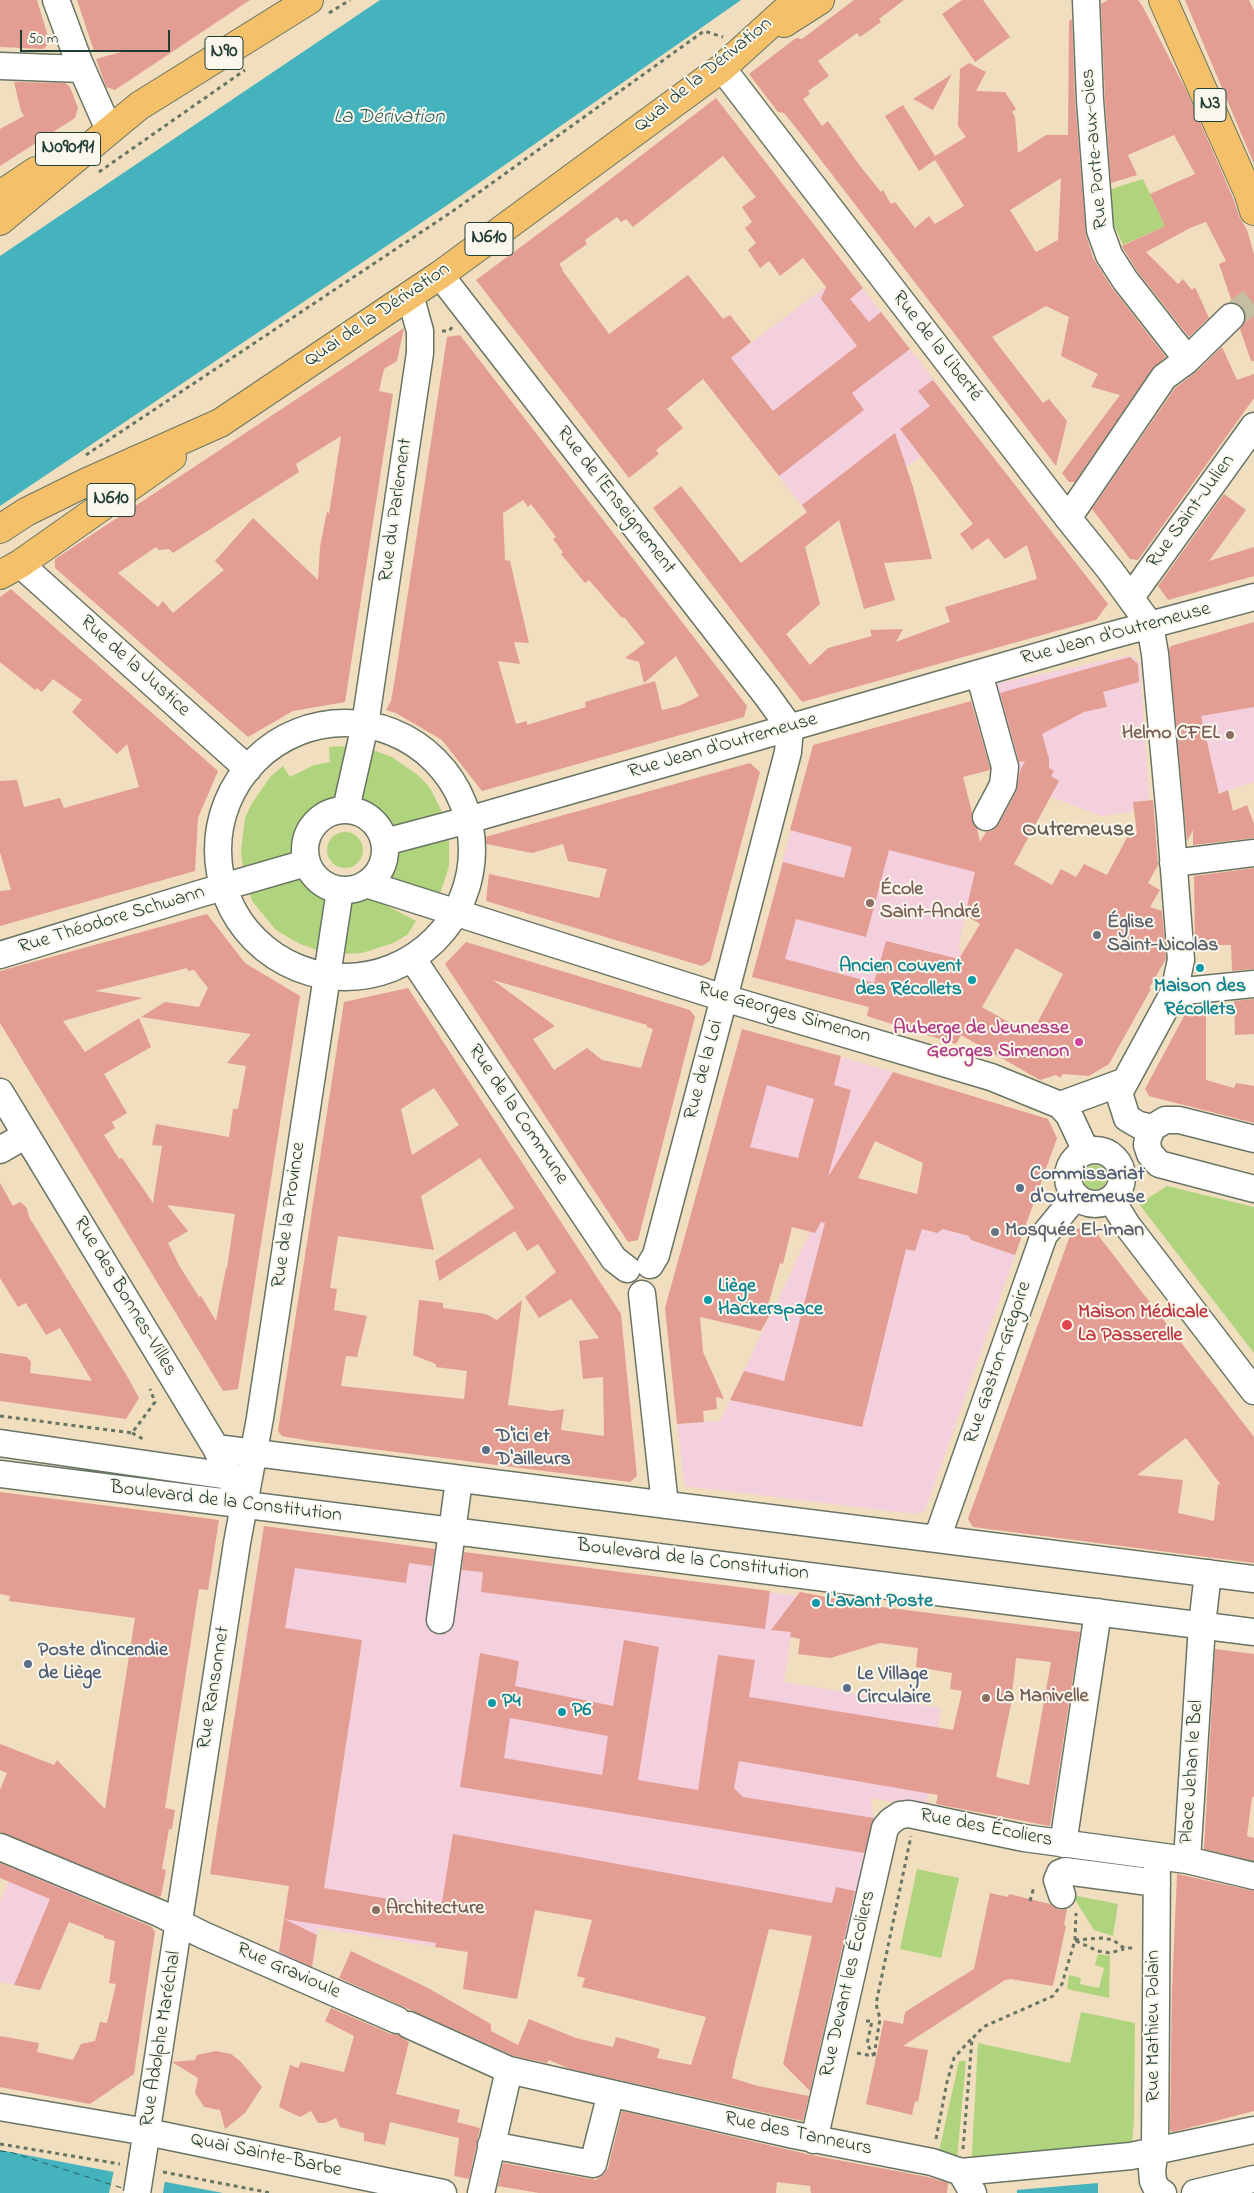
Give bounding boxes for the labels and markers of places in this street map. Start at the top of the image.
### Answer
place label: Helmo CFEL [1122,723,1220,747]
marker: Helmo CFEL [1224,729,1236,741]
place label: École Saint-André [880,879,980,926]
marker: École Saint-André [864,897,876,909]
place label: Église Saint-Nicolas [1107,912,1218,959]
marker: Église Saint-Nicolas [1091,929,1103,941]
place label: Ancien couvent des Récollets [839,956,962,1003]
marker: Maison des Récollets [1194,962,1206,974]
marker: Ancien couvent des Récollets [966,974,978,986]
place label: Maison des Récollets [1154,976,1246,1023]
place label: Auberge de Jeunesse Georges Simenon [893,1018,1069,1065]
marker: Auberge de Jeunesse Georges Simenon [1073,1036,1085,1048]
place label: Commissariat d'Outremeuse [1030,1164,1145,1211]
marker: Commissariat d'Outremeuse [1014,1182,1026,1194]
place label: Mosquée El-Iman [1005,1220,1144,1244]
marker: Mosquée El-Iman [989,1226,1001,1238]
place label: Liège Hackerspace [718,1276,823,1323]
marker: Liège Hackerspace [702,1294,714,1306]
place label: Maison Médicale La Passerelle [1078,1302,1208,1349]
marker: Maison Médicale La Passerelle [1060,1318,1074,1332]
place label: D'ici et D'ailleurs [496,1426,571,1473]
marker: D'ici et D'ailleurs [480,1444,492,1456]
place label: L'avant Poste [826,1591,933,1615]
marker: L'avant Poste [810,1597,822,1609]
place label: Poste d'incendie de Liège [38,1640,168,1687]
marker: Poste d'incendie de Liège [22,1658,34,1670]
place label: Le Village Circulaire [857,1664,931,1711]
marker: Le Village Circulaire [841,1682,853,1694]
place label: La Manivelle [996,1686,1089,1710]
place label: P4 [502,1691,521,1715]
marker: La Manivelle [980,1692,992,1704]
marker: P4 [486,1697,498,1709]
place label: P6 [572,1700,591,1724]
marker: P6 [556,1706,568,1718]
place label: Architecture [386,1898,484,1922]
marker: Architecture [370,1904,382,1916]

